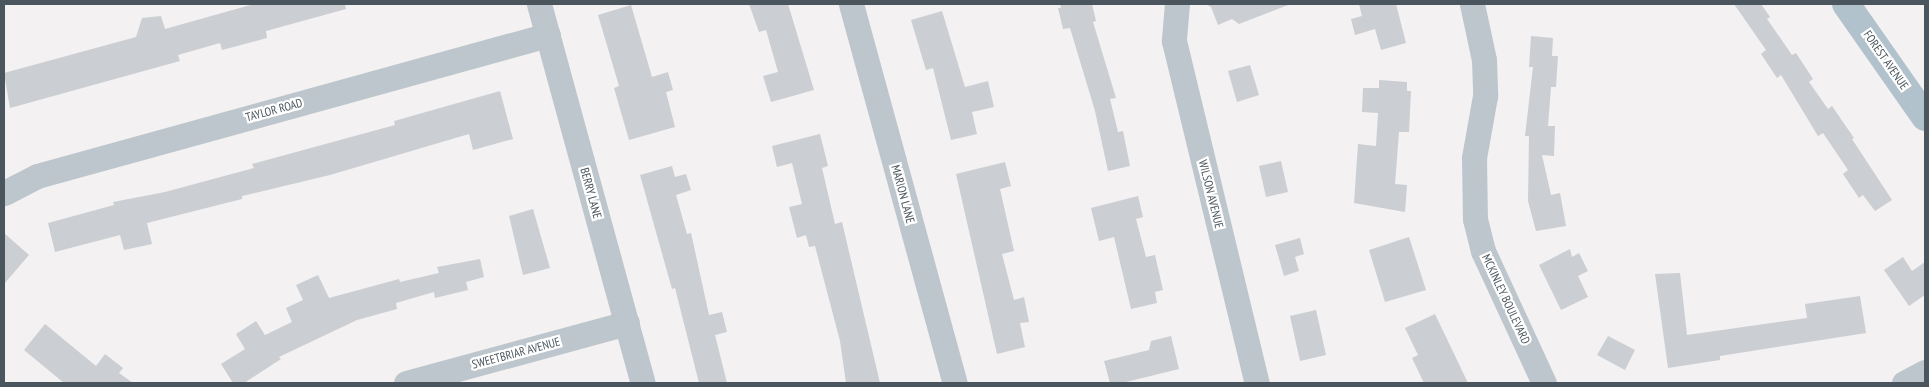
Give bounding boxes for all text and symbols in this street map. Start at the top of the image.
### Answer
street label: FOREST AVENUE [1860,28,1912,92]
street label: TAYLOR ROAD [244,96,304,124]
street label: WILSON AVENUE [1196,158,1226,230]
street label: MARION LANE [888,163,918,225]
street label: BERRY LANE [577,166,605,220]
street label: MCKINLEY BOULEVARD [1479,252,1533,346]
street label: SWEETBRIAR AVENUE [470,334,562,372]

